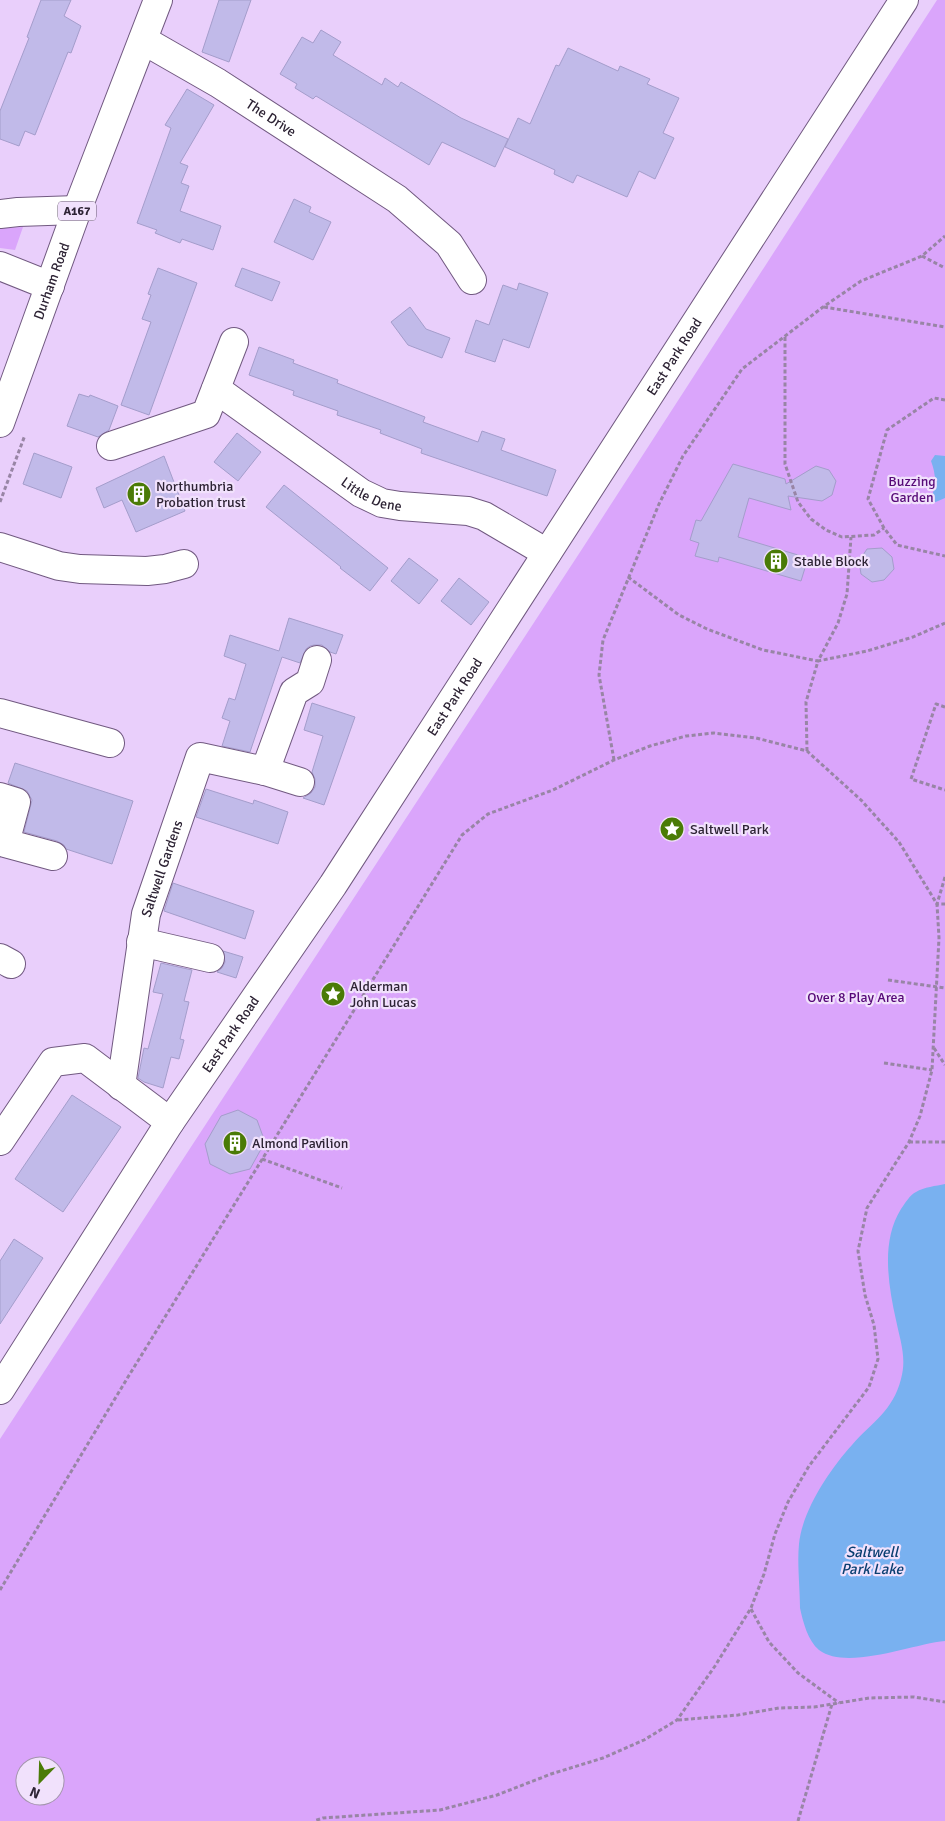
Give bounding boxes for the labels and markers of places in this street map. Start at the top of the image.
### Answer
place label: Northumbria Probation trust [156,478,246,511]
building icon: Northumbria Probation trust [126,481,152,507]
building icon: Stable Block [763,548,789,574]
place label: Stable Block [794,553,869,570]
place icon: Saltwell Park [659,816,685,842]
place label: Saltwell Park [690,821,769,838]
place label: Alderman John Lucas [350,978,416,1011]
place icon: Alderman John Lucas [320,981,346,1007]
building icon: Almond Pavilion [222,1130,248,1156]
place label: Almond Pavilion [252,1135,348,1152]

